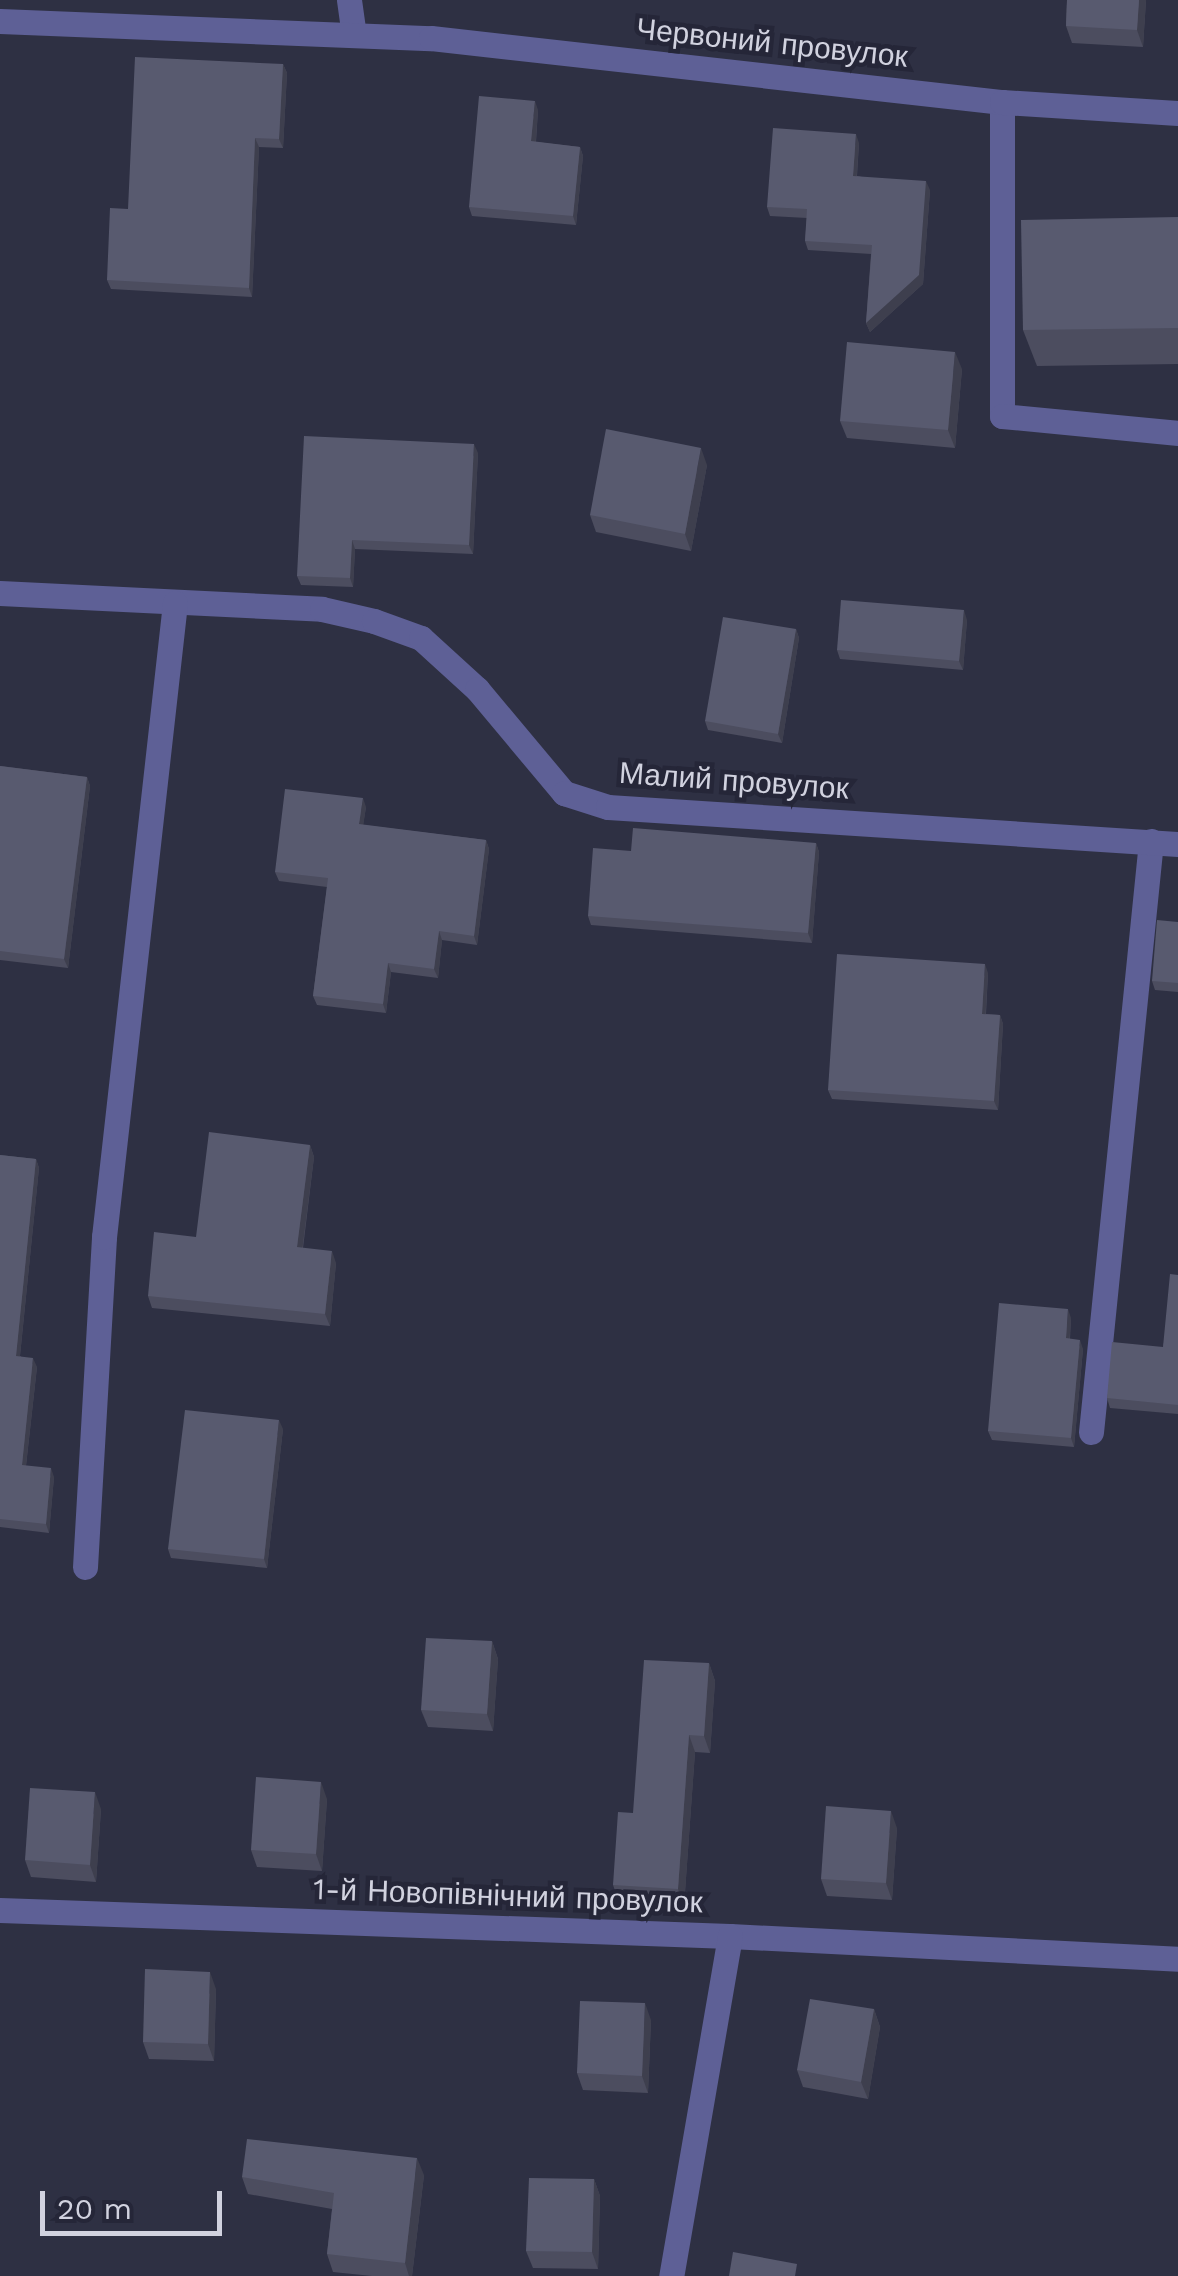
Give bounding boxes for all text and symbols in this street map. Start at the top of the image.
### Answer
street label: Червоний провулок [634,11,910,75]
street label: Малий провулок [618,755,850,807]
street label: 1-й Новопівнічний провулок [313,1871,703,1921]
scale bar [45,2171,228,2233]
text: 20 m [57,2191,132,2226]

